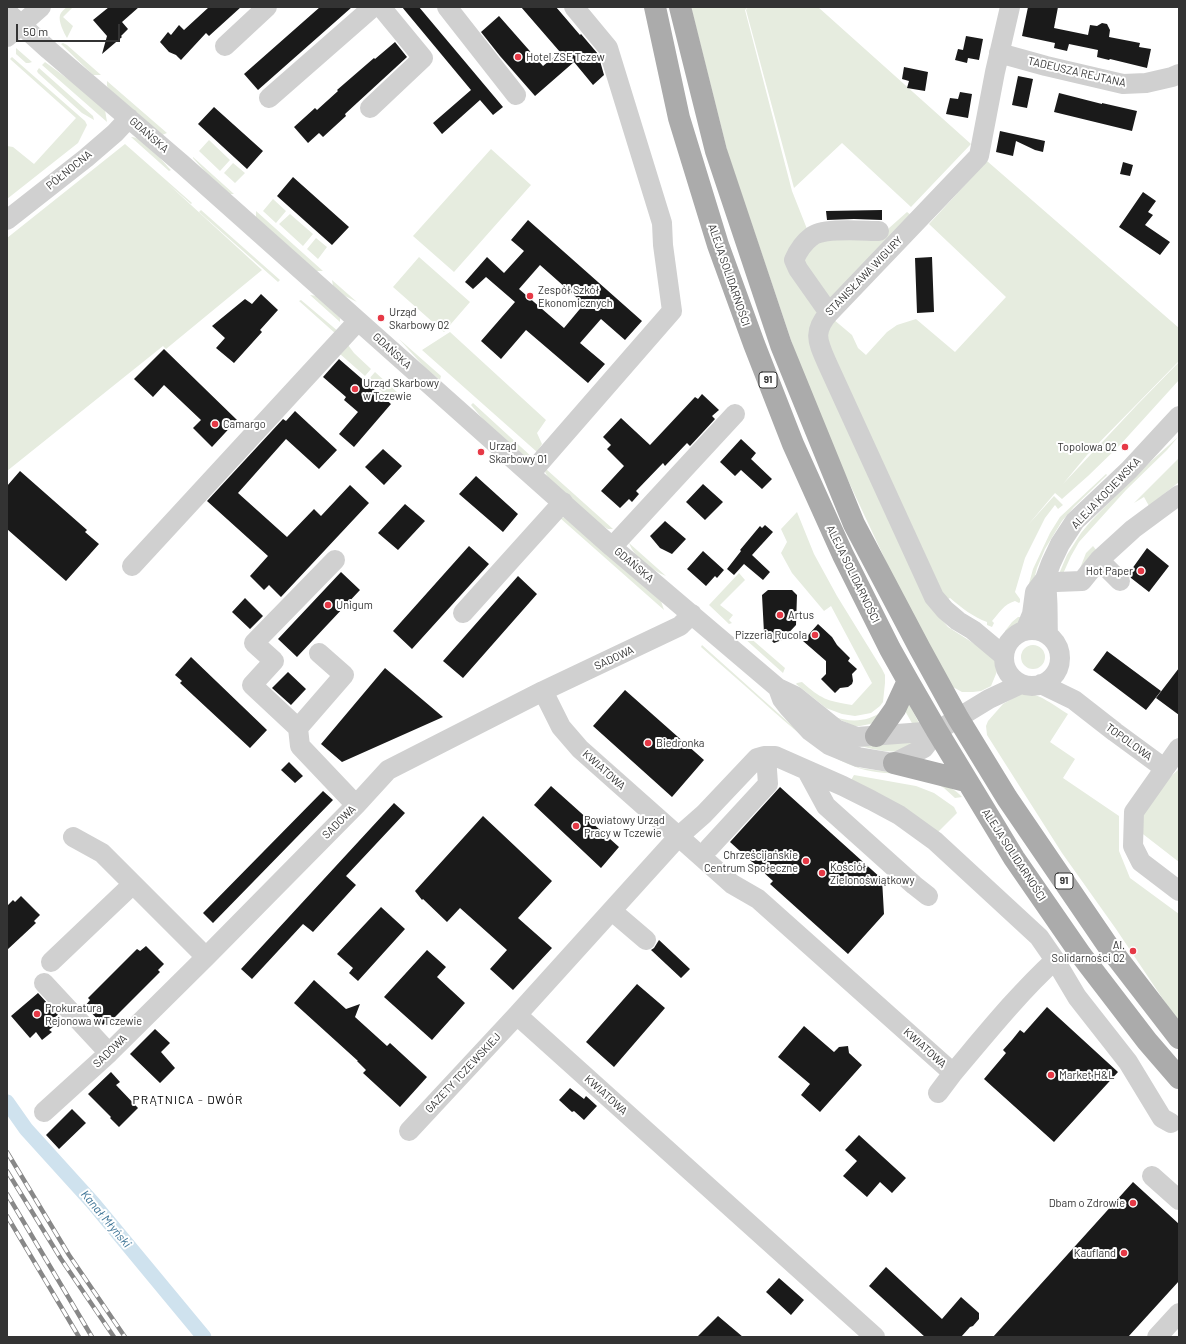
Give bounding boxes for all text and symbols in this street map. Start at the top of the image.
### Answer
scale bar [18,16,122,42]
text: 50 m [23,24,48,38]
place label: Hotel ZSE Tczew [526,50,605,64]
marker: Hotel ZSE Tczew [513,52,523,62]
street label: TADEUSZA REJTANA [1027,54,1127,90]
street label: GDAŃSKA [127,114,171,156]
street label: PÓŁNOCNA [43,148,95,192]
street label: ALEJA SOLIDARNOŚCI [705,222,753,328]
street label: STANISŁAWA WIGURY [823,234,905,318]
place label: Zespół Szkół Ekonomicznych [538,283,613,309]
marker: Zespół Szkół Ekonomicznych [525,291,535,301]
place label: Urząd Skarbowy 02 [389,305,449,331]
marker: Urząd Skarbowy 02 [376,313,386,323]
street label: GDAŃSKA [370,330,414,372]
road number: 91 [759,372,777,388]
place label: Urząd Skarbowy w Tczewie [363,376,439,402]
marker: Urząd Skarbowy w Tczewie [350,384,360,394]
place label: Camargo [223,417,266,431]
marker: Camargo [210,419,220,429]
place label: Urząd Skarbowy 01 [489,439,547,465]
place label: Topolowa 02 [1057,440,1117,454]
marker: Topolowa 02 [1120,442,1130,452]
marker: Urząd Skarbowy 01 [476,447,486,457]
street label: ALEJA KOCIEWSKA [1069,455,1143,531]
street label: ALEJA SOLIDARNOŚCI [824,523,882,625]
street label: GDAŃSKA [612,545,656,585]
place label: Hot Paper [1086,564,1133,578]
marker: Hot Paper [1136,566,1146,576]
place label: Unigum [336,598,373,612]
marker: Unigum [323,600,333,610]
place label: Artus [788,608,814,622]
marker: Artus [775,610,785,620]
place label: Pizzeria Rucola [735,628,807,642]
marker: Pizzeria Rucola [810,630,820,640]
street label: SADOWA [592,643,636,673]
street label: TOPOLOWA [1103,721,1155,763]
place label: Biedronka [656,736,704,750]
marker: Biedronka [643,738,653,748]
street label: KWIATOWA [580,747,628,793]
street label: SADOWA [320,803,358,841]
street label: ALEJA SOLIDARNOŚCI [979,806,1049,904]
place label: Powiatowy Urząd Pracy w Tczewie [584,813,665,839]
marker: Powiatowy Urząd Pracy w Tczewie [571,821,581,831]
place label: Chrześcijańskie Centrum Społeczne [704,848,798,874]
marker: Chrześcijańskie Centrum Społeczne [801,856,811,866]
place label: Kościół Zielonoświątkowy [830,860,914,886]
marker: Kościół Zielonoświątkowy [817,868,827,878]
road number: 91 [1055,873,1073,889]
place label: Al. Solidarności 02 [1052,938,1125,964]
marker: Al. Solidarności 02 [1128,946,1138,956]
place label: Prokuratura Rejonowa w Tczewie [45,1001,142,1027]
marker: Prokuratura Rejonowa w Tczewie [32,1009,42,1019]
street label: KWIATOWA [901,1025,949,1071]
street label: GAZETY TCZEWSKIEJ [422,1030,504,1116]
street label: SADOWA [90,1032,130,1070]
place label: Market H&L [1059,1068,1114,1082]
marker: Market H&L [1046,1070,1056,1080]
street label: KWIATOWA [582,1072,630,1118]
district label: PRĄTNICA - DWÓR [133,1093,243,1107]
water label: Kanał Młyński [78,1187,134,1251]
place label: Dbam o Zdrowie [1049,1196,1125,1210]
marker: Dbam o Zdrowie [1128,1198,1138,1208]
place label: Kaufland [1074,1246,1116,1260]
marker: Kaufland [1119,1248,1129,1258]

